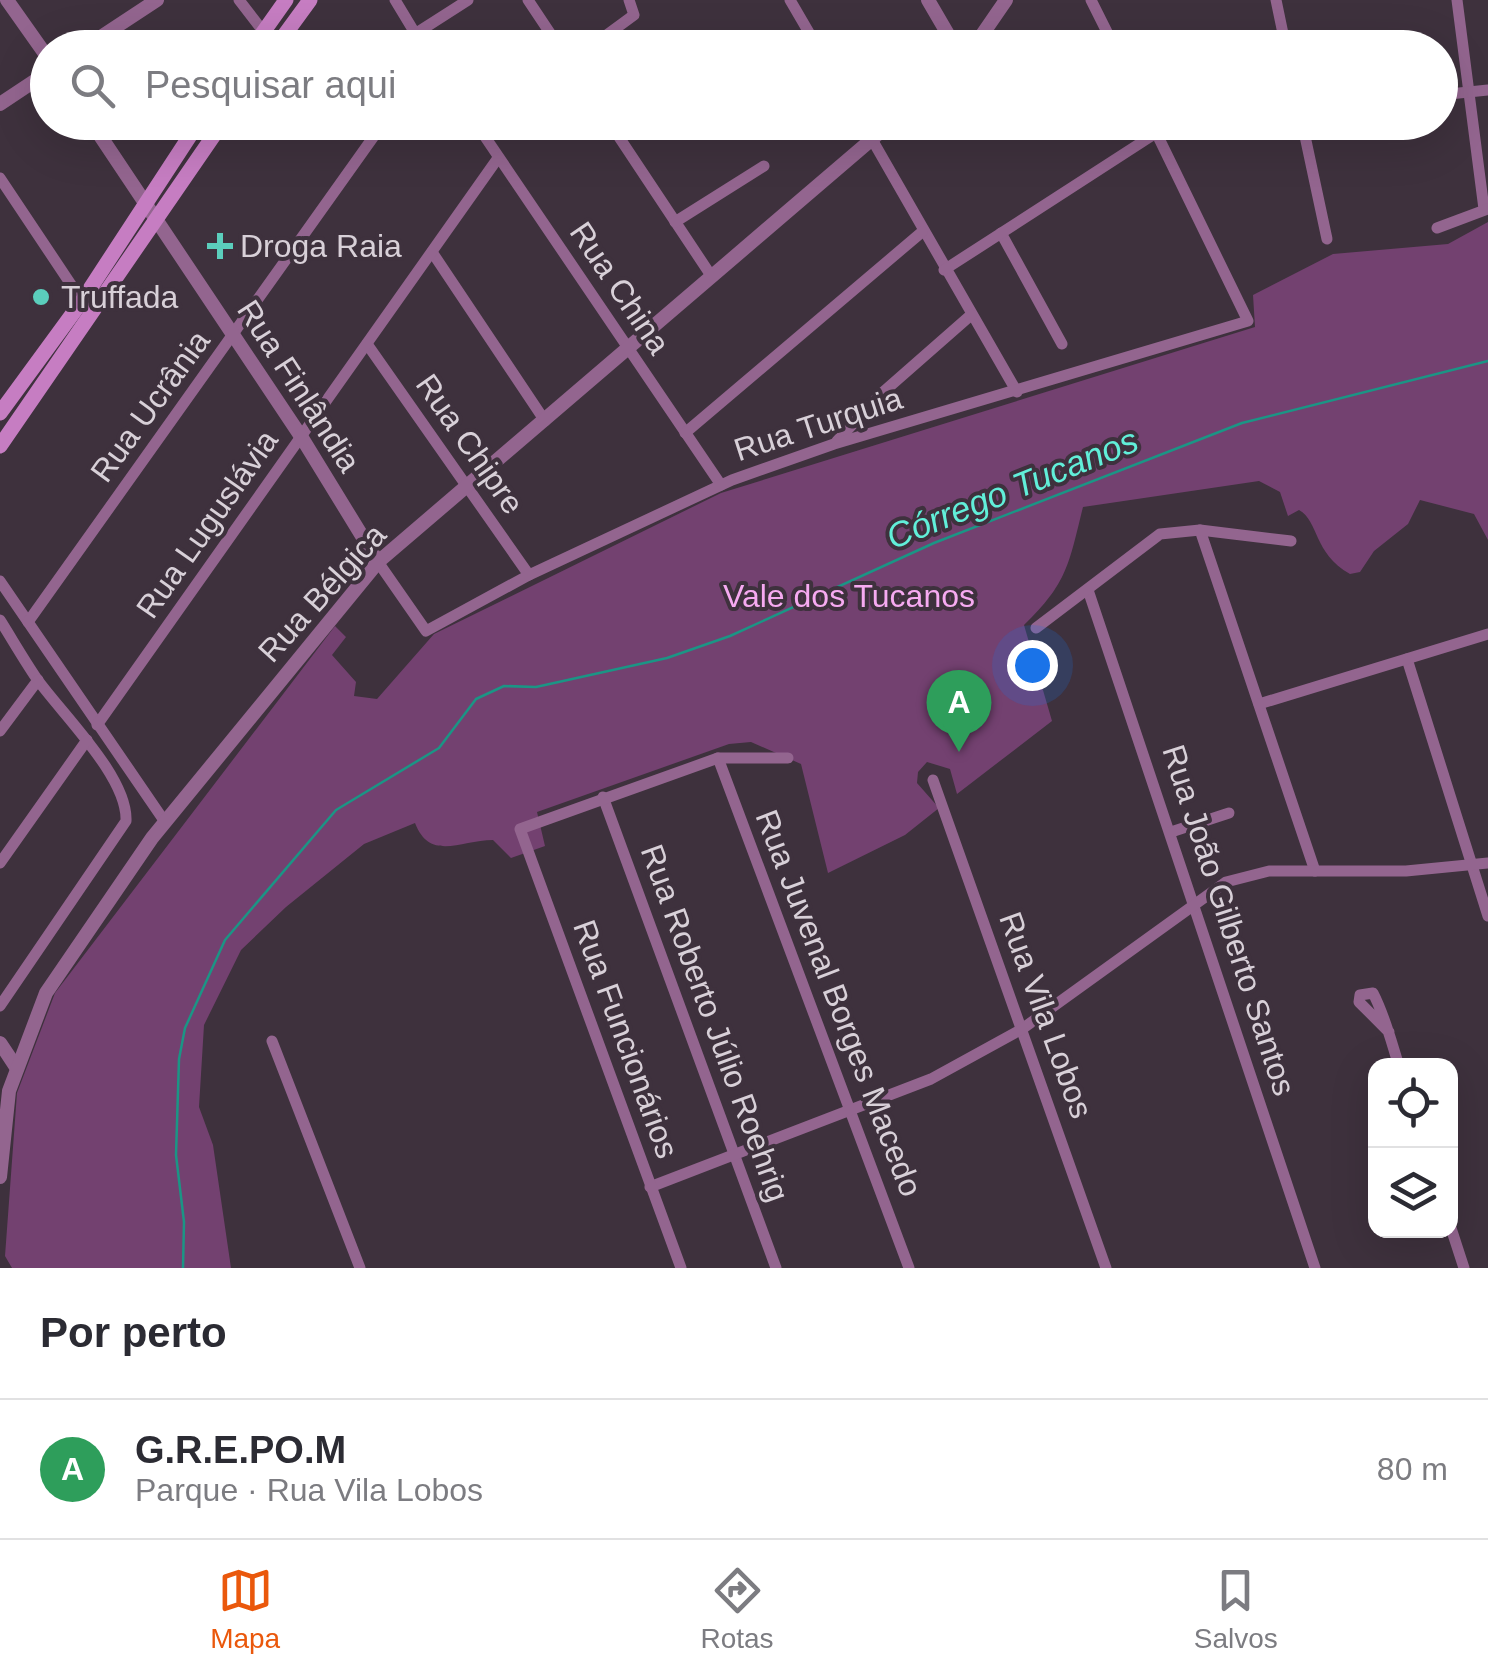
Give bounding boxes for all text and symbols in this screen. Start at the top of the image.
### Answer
search box [30,30,1458,140]
icon: search [65,58,120,113]
text: Pesquisar aqui [145,64,396,106]
street label: Rua China [563,215,677,361]
place label: Droga Raia [240,228,402,264]
marker: Droga Raia [209,235,231,257]
place label: Truffada [61,279,179,315]
marker: Truffada [30,286,52,308]
street label: Rua Finlândia [230,293,368,479]
street label: Rua Ucrânia [83,323,217,489]
street label: Rua Chipre [409,367,531,521]
street label: Rua Turquia [730,380,907,468]
water label: Córrego Tucanos [881,420,1143,556]
street label: Rua Luguslávia [129,423,285,625]
street label: Rua Bélgica [251,517,393,669]
park label: Vale dos Tucanos [723,578,975,614]
your location [1007,640,1058,691]
pin: A [926,670,992,752]
street label: Rua João Gilberto Santos [1155,740,1303,1100]
street label: Rua Juvenal Borges Macedo [749,805,929,1201]
street label: Rua Roberto Júlio Roehrig [634,840,796,1206]
street label: Rua Vila Lobos [992,907,1100,1123]
street label: Rua Funcionários [566,915,686,1163]
map controls [1368,1058,1458,1238]
button: locate [1368,1058,1458,1148]
button: layers [1368,1148,1458,1238]
text: Por perto [40,1309,227,1356]
text: G.R.E.PO.M [135,1429,346,1471]
text: A [61,1451,84,1487]
text: 80 m [1377,1451,1448,1487]
text: Parque · Rua Vila Lobos [135,1472,483,1508]
tab: Mapa [210,1563,280,1655]
tab: Rotas [700,1563,774,1655]
tab: Salvos [1194,1563,1278,1655]

